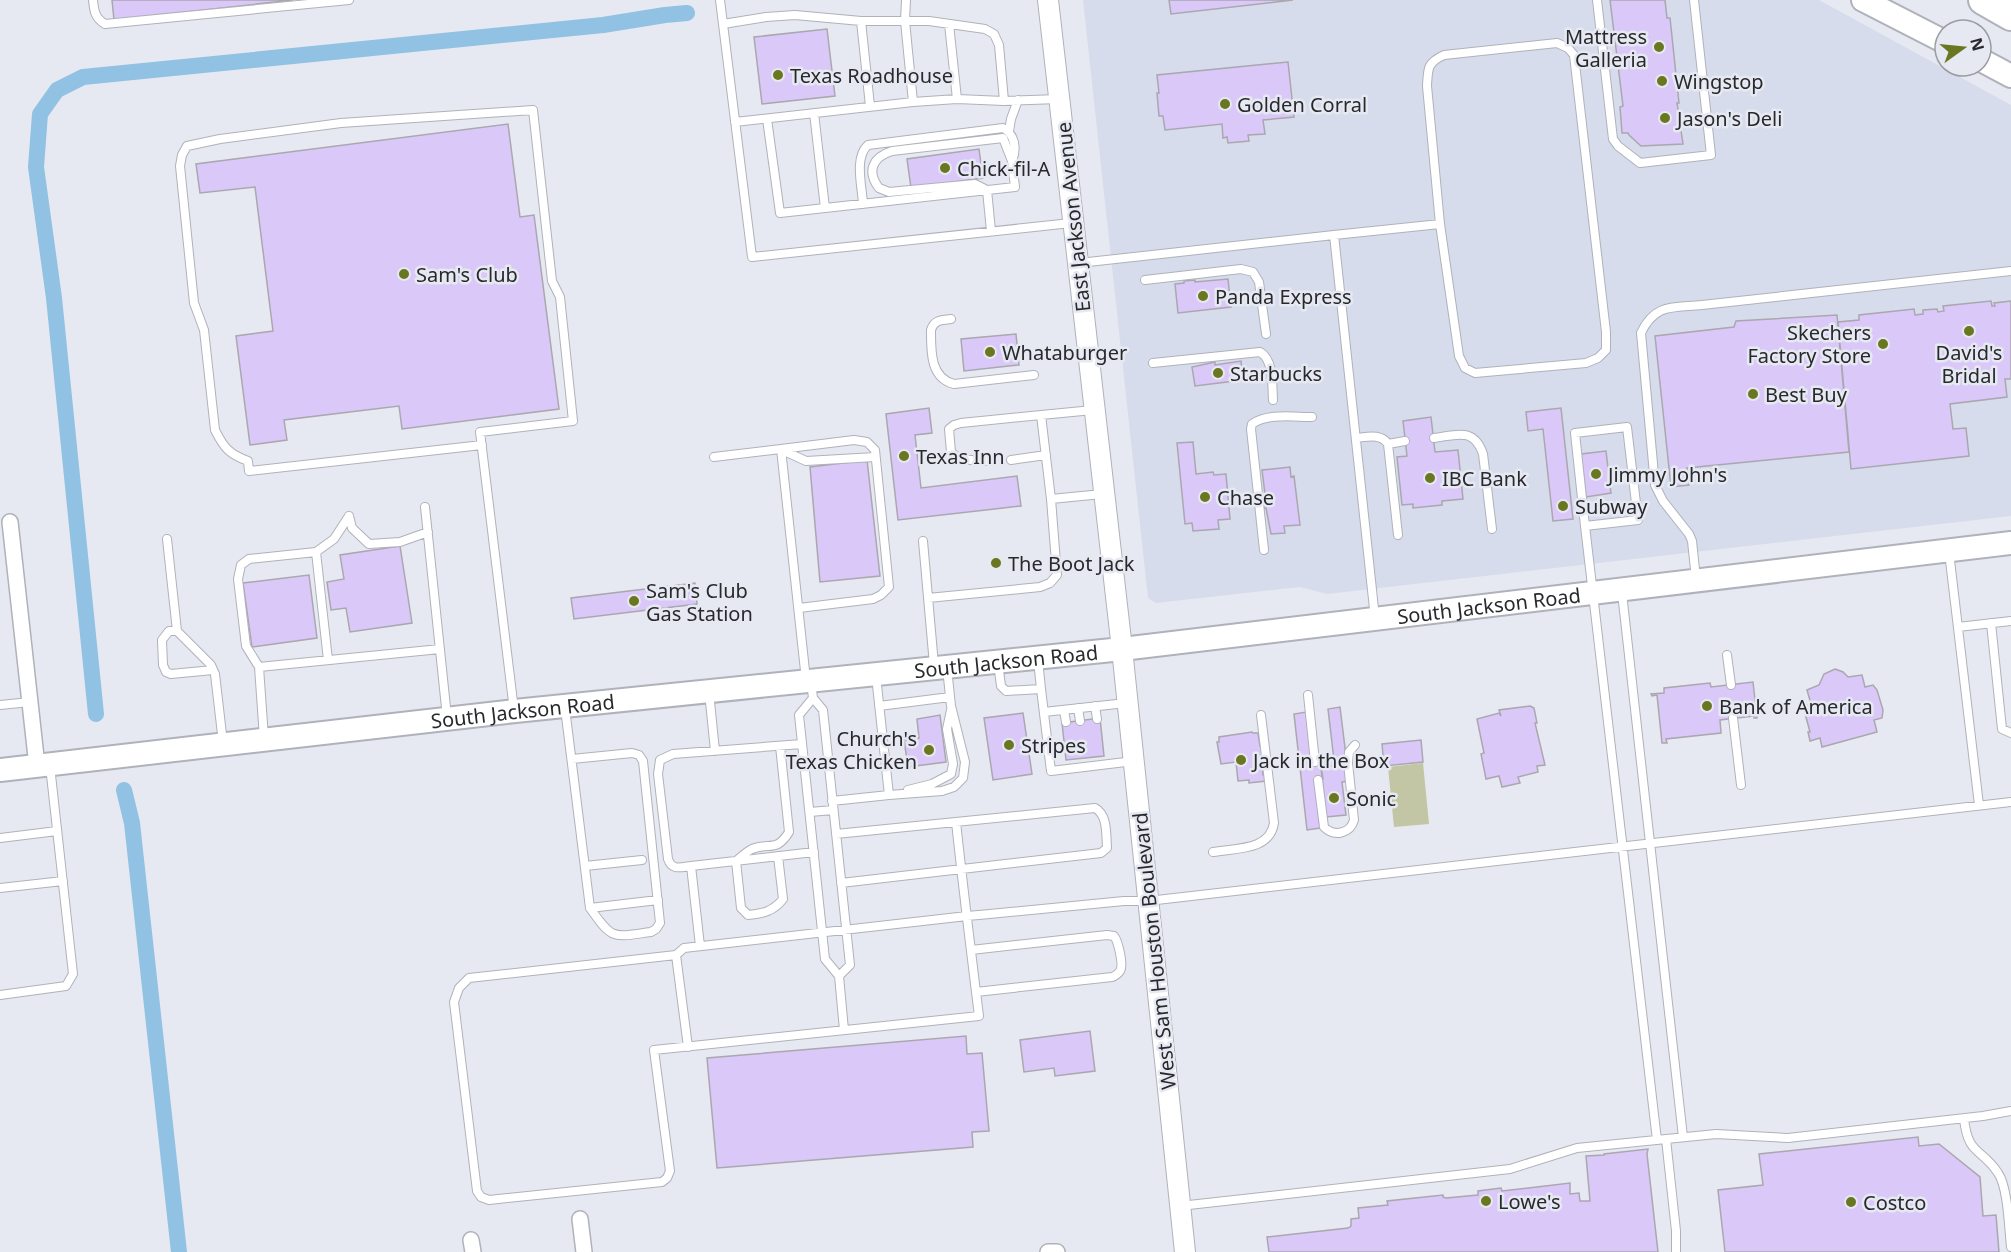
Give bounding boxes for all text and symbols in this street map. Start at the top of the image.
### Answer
north arrow [1933,18,1993,78]
place label: Mattress Galleria [1565,23,1647,73]
text: N [1965,35,1990,53]
marker: Mattress Galleria [1652,40,1666,54]
place label: Texas Roadhouse [790,62,953,89]
marker: Texas Roadhouse [771,68,785,82]
place label: Wingstop [1674,68,1764,95]
marker: Wingstop [1655,74,1669,88]
place label: Golden Corral [1237,91,1367,118]
marker: Golden Corral [1218,97,1232,111]
place label: Jason's Deli [1675,105,1782,132]
marker: Jason's Deli [1658,111,1672,125]
street label: East Jackson Avenue [1050,121,1096,313]
place label: Chick-fil-A [957,155,1051,182]
marker: Chick-fil-A [938,161,952,175]
place label: Sam's Club [416,261,518,288]
marker: Sam's Club [397,267,411,281]
place label: Panda Express [1215,283,1352,310]
marker: Panda Express [1196,289,1210,303]
place label: Skechers Factory Store [1747,319,1871,369]
marker: David's Bridal [1962,324,1976,338]
marker: Skechers Factory Store [1876,337,1890,351]
place label: Whataburger [1002,339,1127,366]
place label: David's Bridal [1936,339,2002,389]
marker: Whataburger [983,345,997,359]
place label: Starbucks [1230,360,1322,387]
marker: Starbucks [1211,366,1225,380]
place label: Best Buy [1765,381,1848,408]
marker: Best Buy [1746,387,1760,401]
place label: Texas Inn [916,443,1005,470]
marker: Texas Inn [897,449,911,463]
place label: Jimmy John's [1606,461,1727,488]
place label: IBC Bank [1442,465,1527,492]
marker: Jimmy John's [1589,467,1603,481]
marker: IBC Bank [1423,471,1437,485]
place label: Chase [1217,484,1274,511]
marker: Chase [1198,490,1212,504]
place label: Subway [1575,493,1648,520]
marker: Subway [1556,499,1570,513]
place label: The Boot Jack [1008,550,1135,577]
marker: The Boot Jack [989,556,1003,570]
place label: Sam's Club Gas Station [646,577,753,627]
street label: South Jackson Road [1396,581,1582,630]
marker: Sam's Club Gas Station [627,594,641,608]
street label: South Jackson Road [913,638,1099,684]
street label: South Jackson Road [429,687,616,734]
place label: Bank of America [1719,693,1873,720]
marker: Bank of America [1700,699,1714,713]
place label: Church's Texas Chicken [786,725,917,775]
place label: Stripes [1021,732,1086,759]
marker: Stripes [1002,738,1016,752]
marker: Church's Texas Chicken [922,743,936,757]
place label: Jack in the Box [1251,747,1390,774]
marker: Jack in the Box [1234,753,1248,767]
place label: Sonic [1346,785,1396,812]
marker: Sonic [1327,791,1341,805]
street label: West Sam Houston Boulevard [1126,811,1182,1091]
place label: Lowe's [1498,1188,1560,1215]
place label: Costco [1863,1189,1926,1216]
marker: Lowe's [1479,1194,1493,1208]
marker: Costco [1844,1195,1858,1209]

